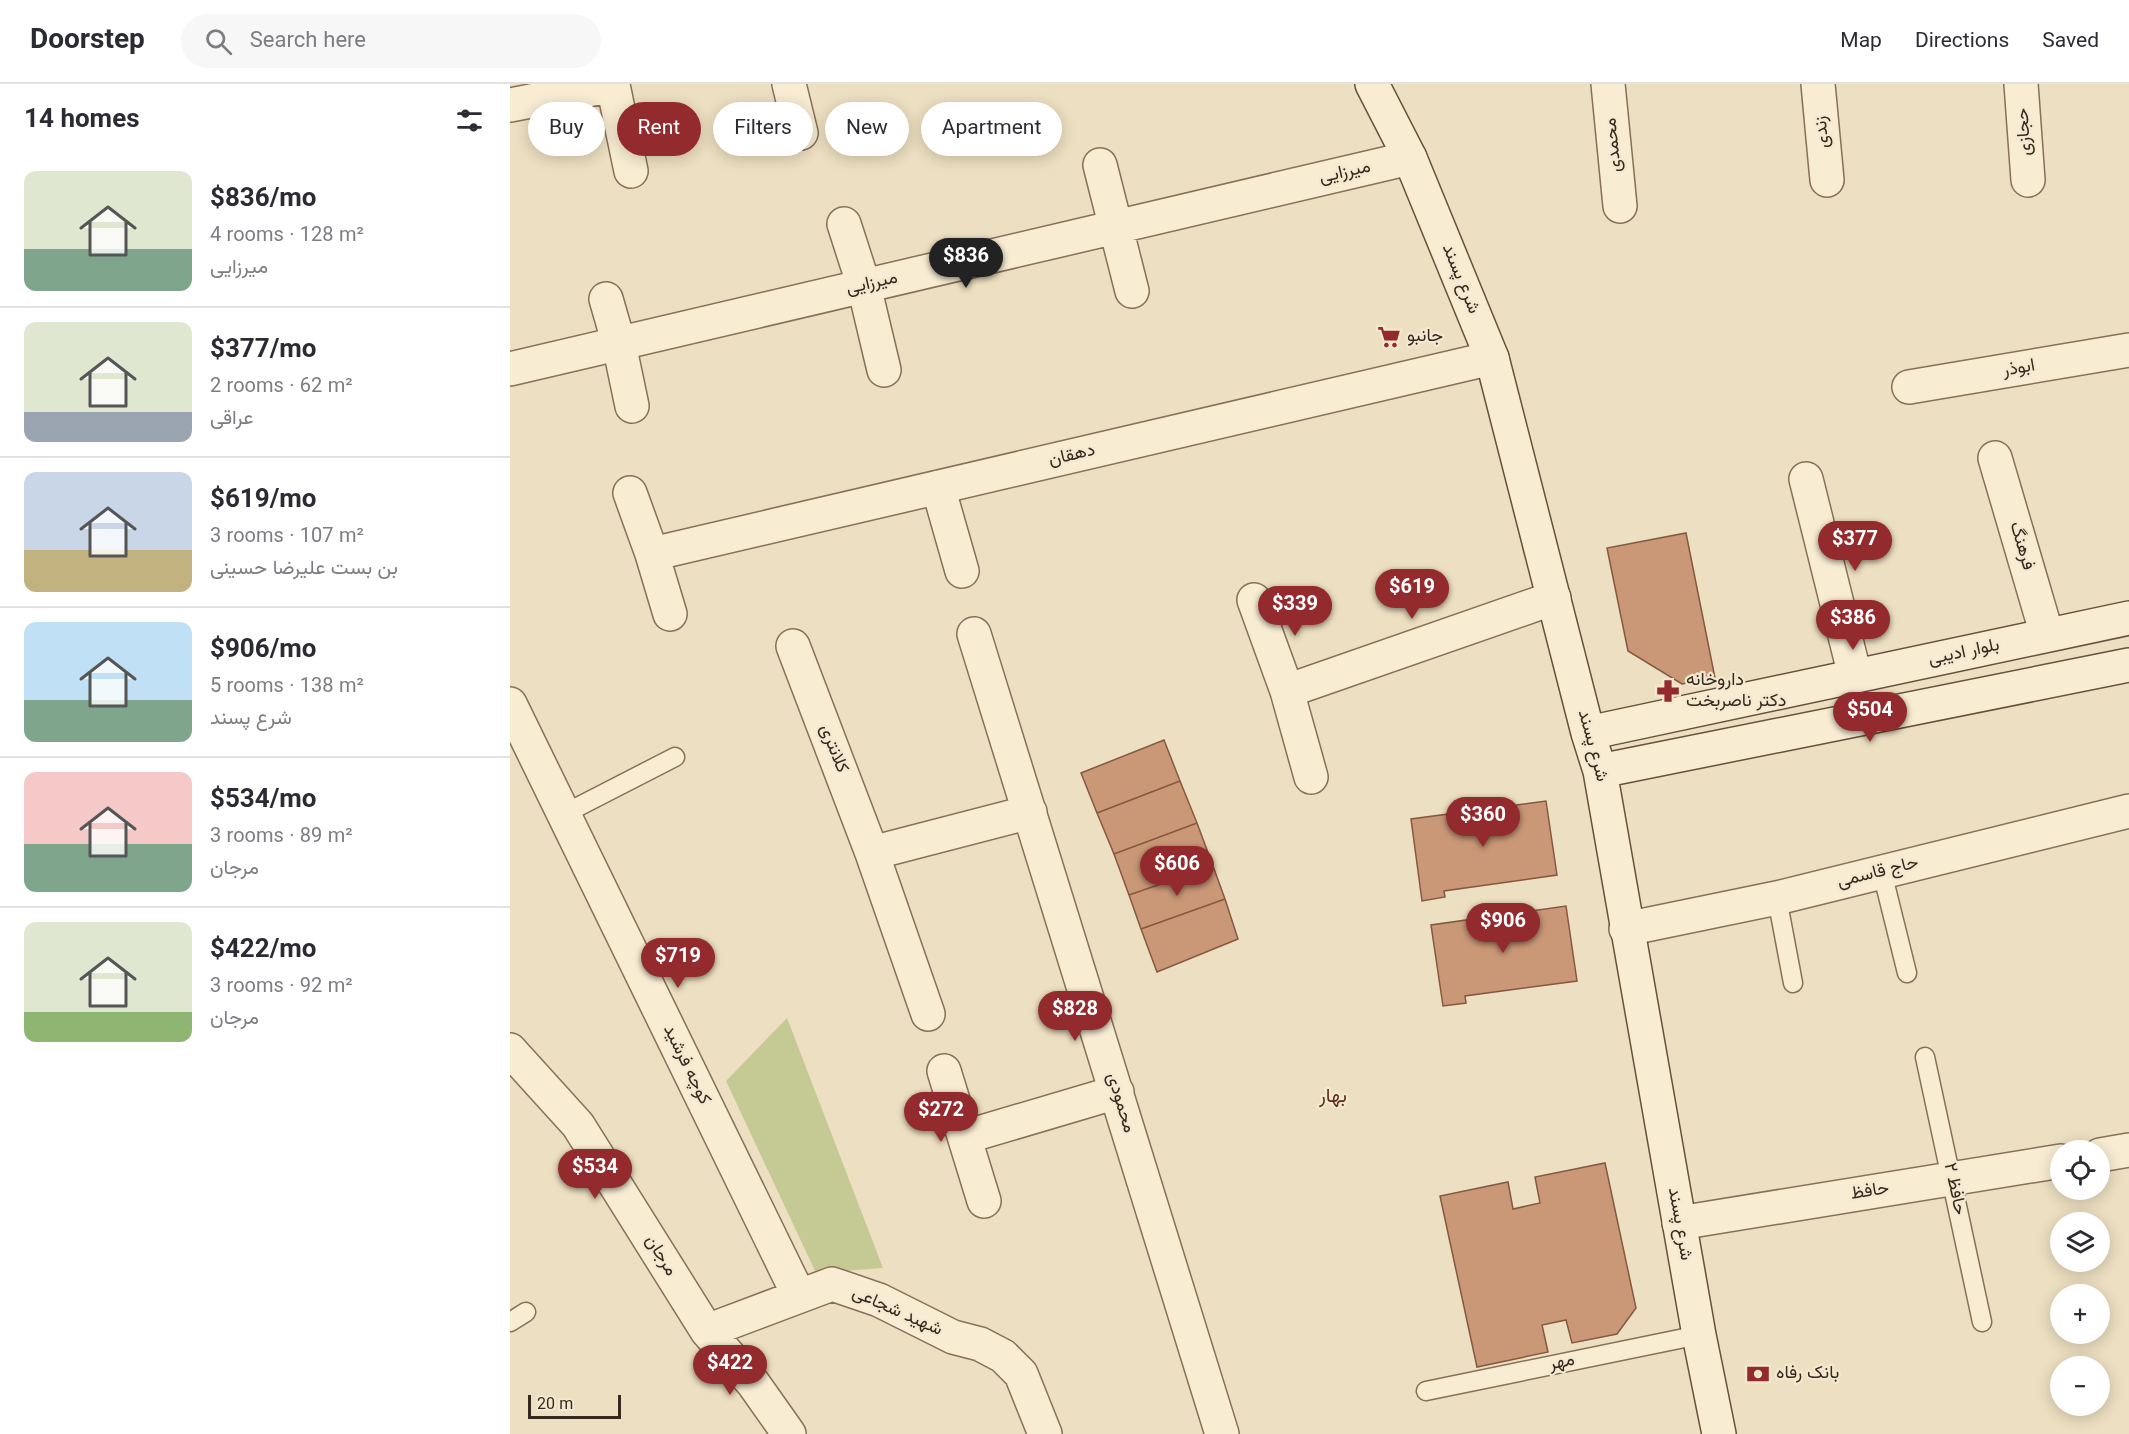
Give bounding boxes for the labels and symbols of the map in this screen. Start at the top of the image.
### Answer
street label: حجازی [2009,107,2041,157]
street label: زندی [1808,115,1838,149]
street label: محمدی [1597,116,1631,174]
street label: میرزایی [1316,153,1374,193]
pin: $836 [930,238,1002,289]
street label: شرع پسند [1433,240,1487,318]
street label: میرزایی [843,264,901,304]
place label: جانبو [1407,323,1443,351]
supermarket icon: جانبو [1376,324,1402,350]
street label: ابوذر [2000,352,2037,386]
street label: دهقان [1046,437,1098,475]
street label: فرهنگ [2001,518,2041,574]
pin: $377 [1819,521,1891,572]
pin: $619 [1376,569,1448,620]
pin: $339 [1259,586,1331,637]
pin: $386 [1817,600,1889,651]
street label: بلوار ادیبی [1926,632,2002,674]
place label: داروخانه دکتر ناصربخت [1686,667,1786,716]
pharmacy icon: داروخانه دکتر ناصربخت [1655,678,1681,704]
pin: $504 [1834,692,1906,743]
street label: شرع پسند [1569,707,1615,785]
street label: کلانتری [811,721,855,777]
pin: $360 [1447,797,1519,848]
pin: $606 [1141,846,1213,897]
street label: حاج قاسمی [1834,849,1922,897]
pin: $906 [1467,903,1539,954]
pin: $719 [642,938,714,989]
pin: $828 [1039,991,1111,1042]
street label: كوچه فرشيد [655,1020,718,1110]
street label: محمودی [1098,1069,1142,1137]
district label: بهار [1318,1081,1347,1113]
pin: $272 [905,1092,977,1143]
pin: $534 [559,1149,631,1200]
street label: ۲ حافظ [1935,1160,1973,1218]
street label: حافظ [1849,1175,1891,1209]
street label: شرع پسند [1659,1185,1699,1263]
street label: مرجان [636,1230,684,1282]
street label: شهید شجاعی [847,1280,947,1344]
pin: $422 [694,1345,766,1396]
street label: مهر [1546,1347,1577,1380]
place label: بانک رفاه [1776,1360,1839,1388]
bank icon: بانک رفاه [1745,1361,1771,1387]
scale bar [528,1392,621,1420]

